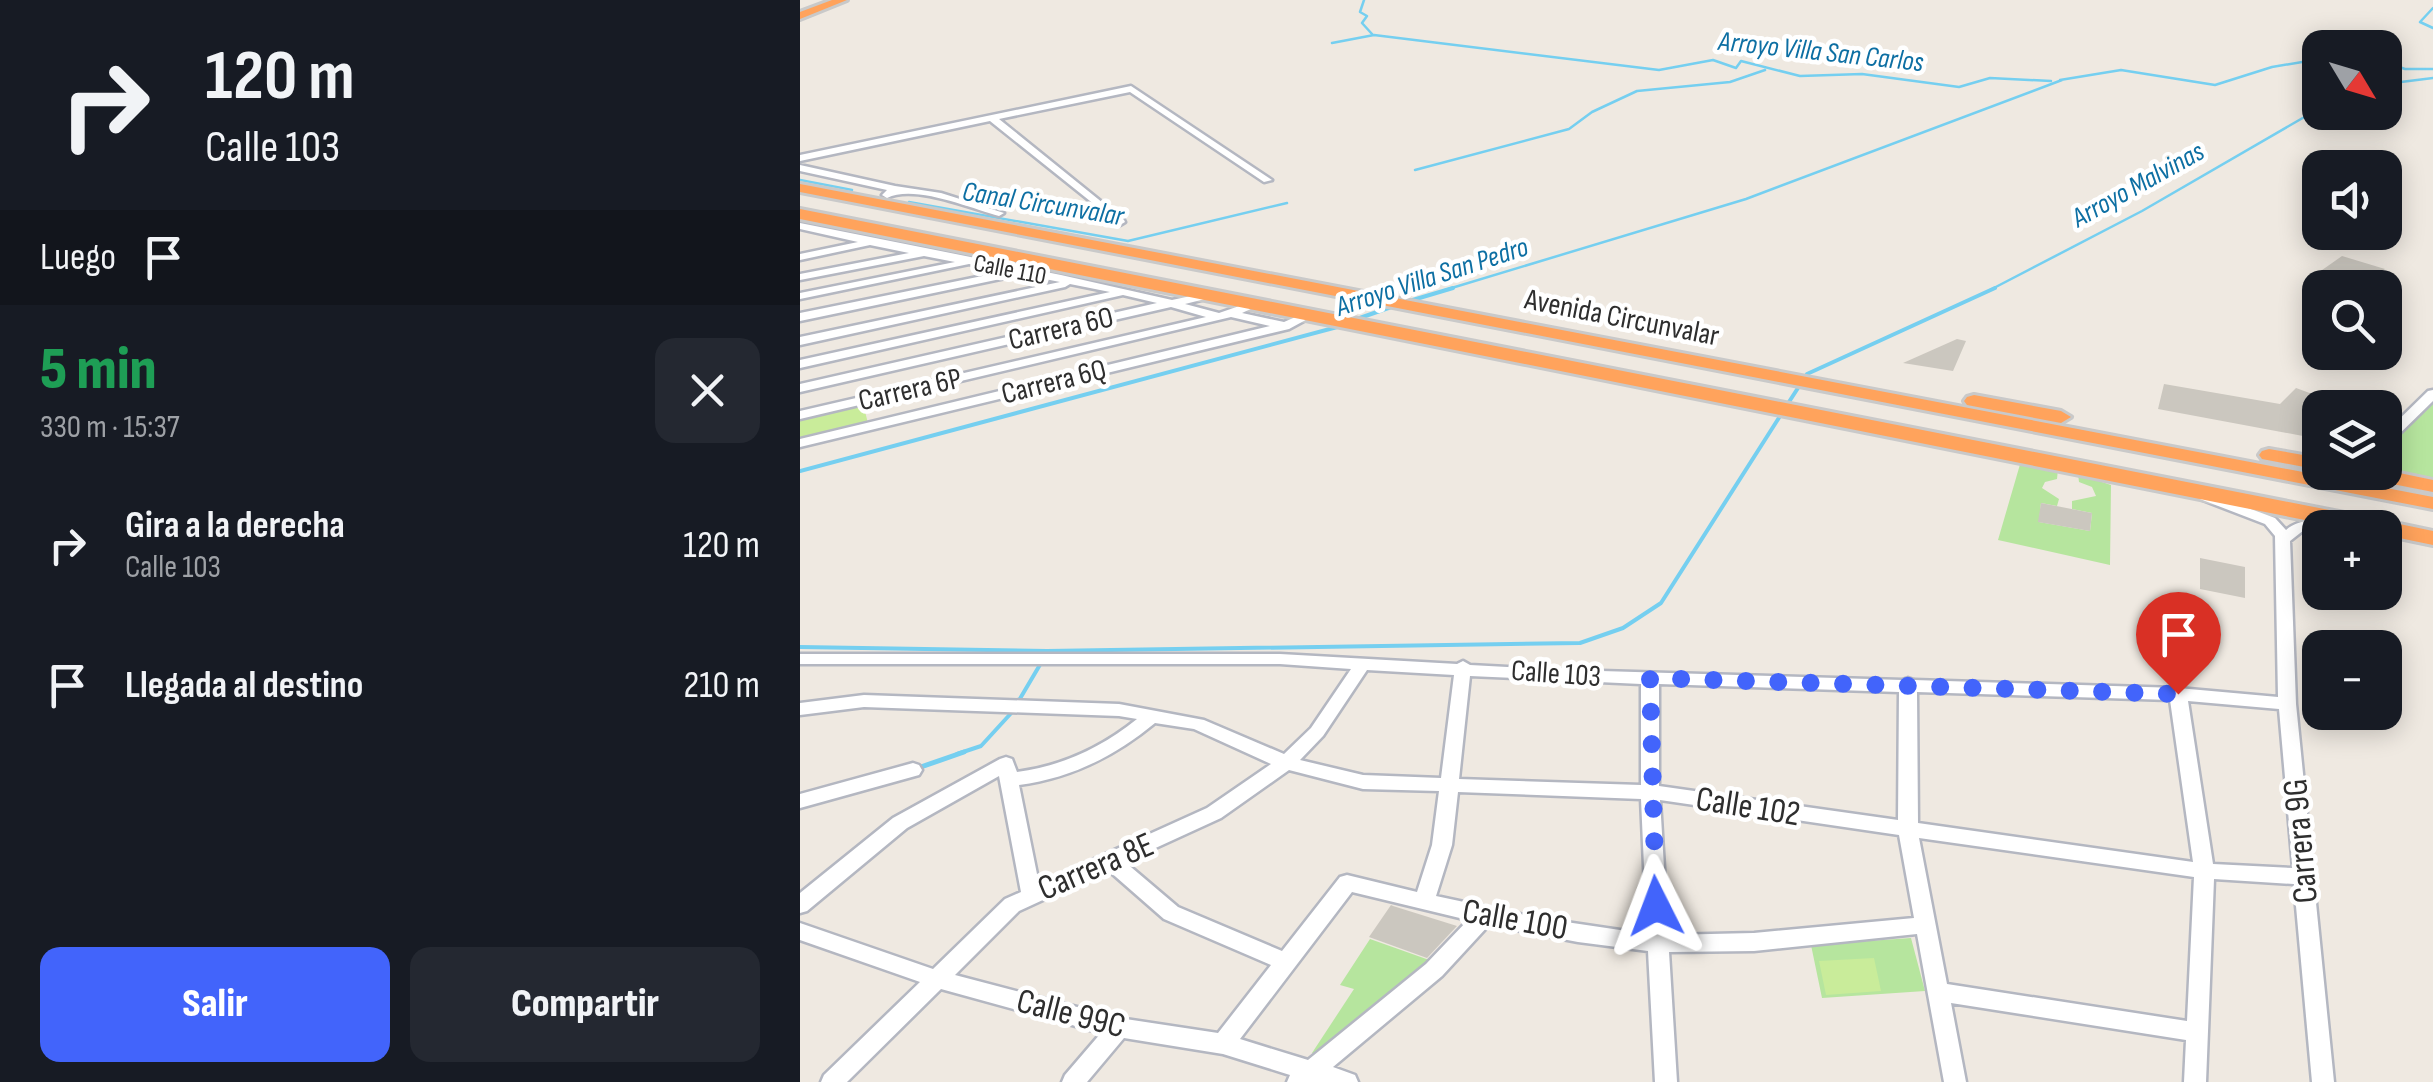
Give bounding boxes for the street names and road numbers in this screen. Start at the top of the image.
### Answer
street label: Calle 110 [971,248,1049,292]
street label: Avenida Circunvalar [1521,281,1723,355]
street label: Carrera 6O [1005,299,1117,359]
street label: Carrera 6Q [998,352,1110,412]
street label: Carrera 6P [855,361,965,419]
street label: Calle 103 [1510,653,1602,695]
street label: Carrera 9G [2274,777,2328,905]
street label: Calle 102 [1693,778,1803,836]
street label: Carrera 8E [1032,823,1160,911]
street label: Calle 100 [1459,890,1571,950]
street label: Calle 99C [1012,980,1130,1048]

